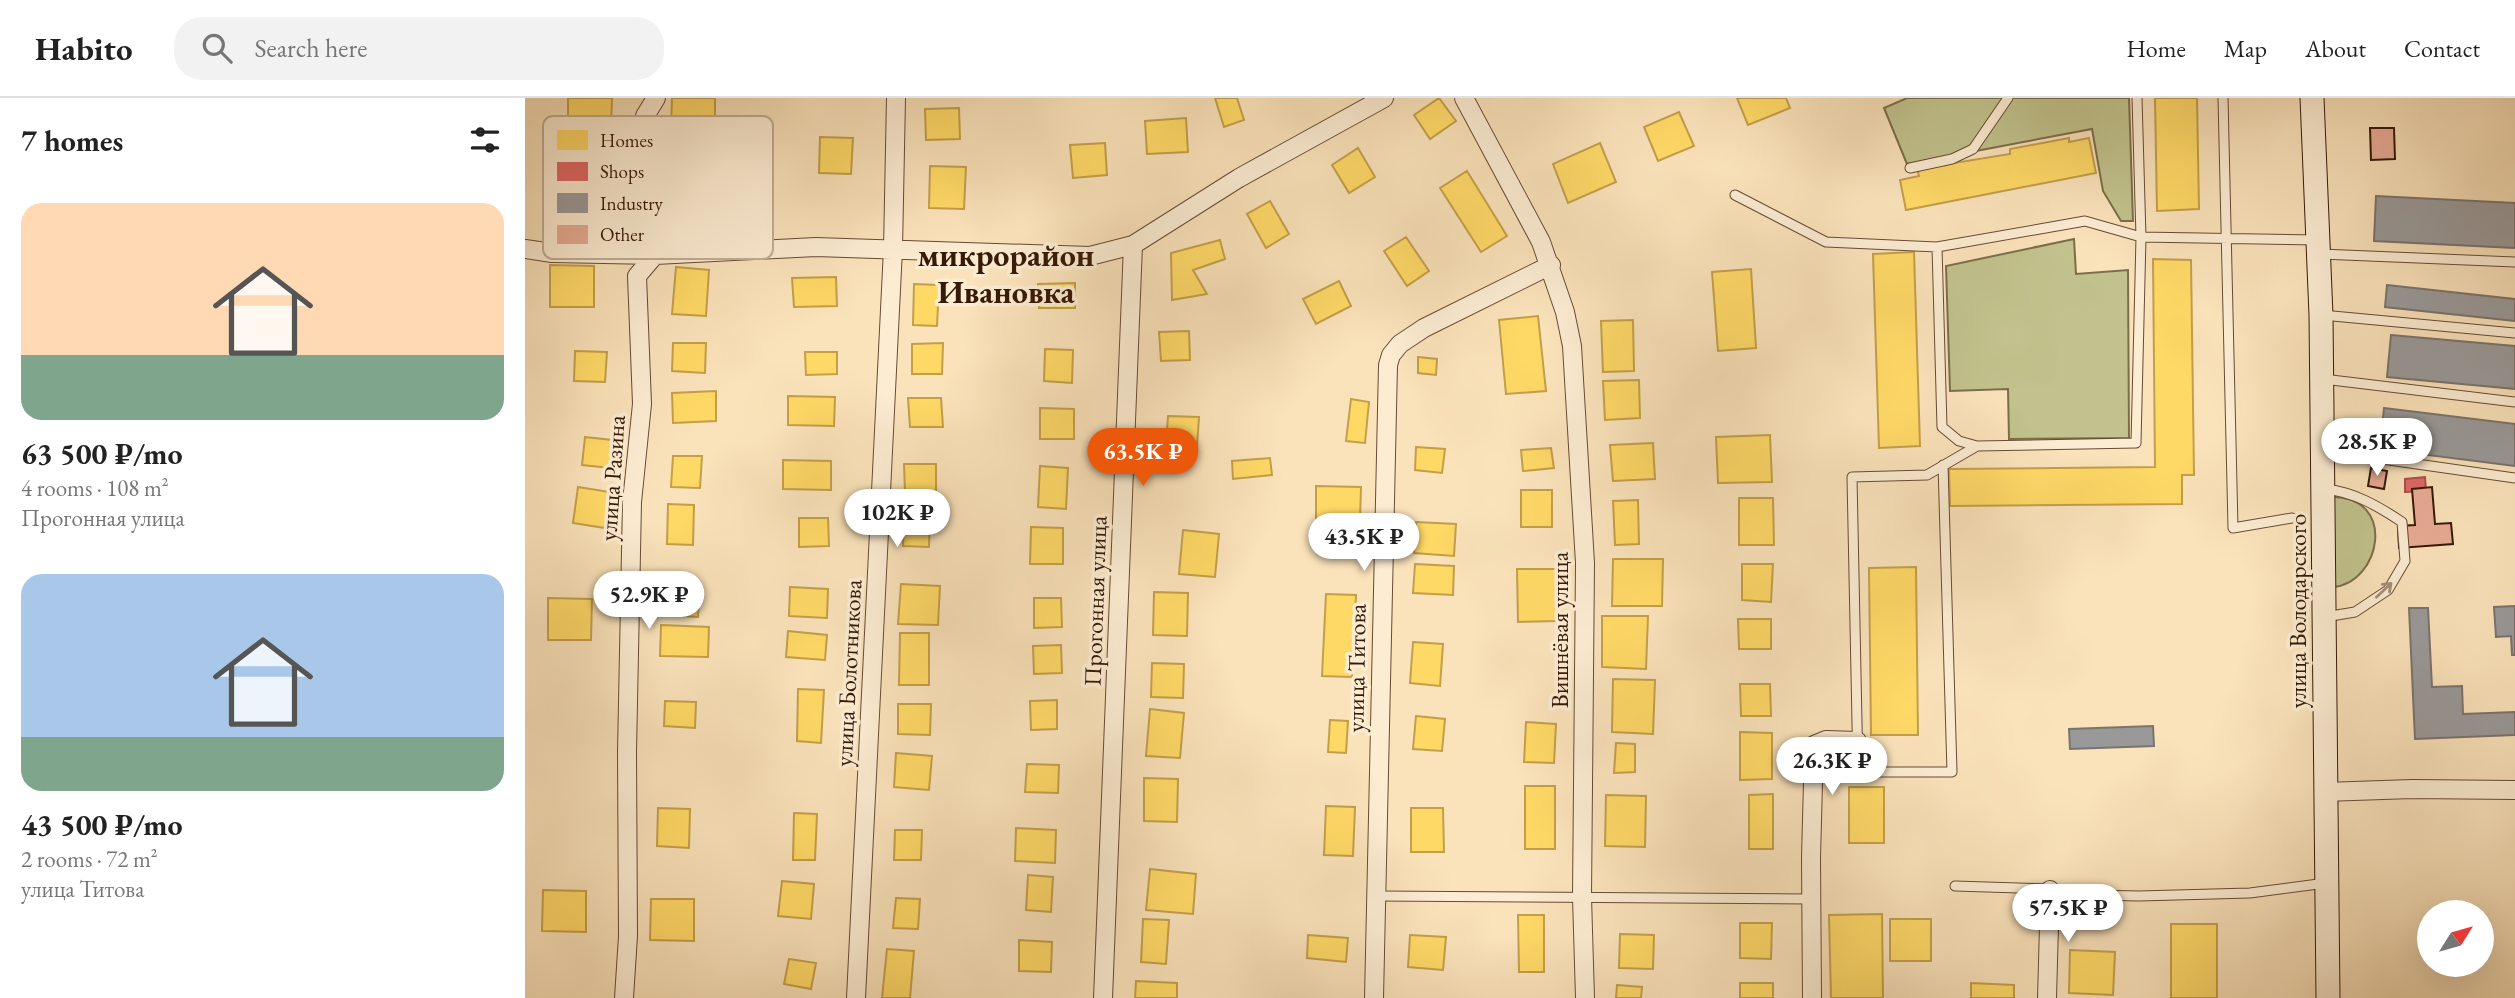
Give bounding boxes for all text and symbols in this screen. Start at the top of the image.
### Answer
search box [174,17,664,80]
text: Habito [35,27,132,70]
icon: search [198,29,236,67]
text: Search here [254,31,367,65]
text: Home [2126,33,2186,64]
text: Map [2224,33,2267,64]
text: About [2305,33,2366,64]
text: Contact [2404,33,2480,64]
legend [543,116,773,259]
text: 7 homes [21,121,123,160]
icon: filters [466,121,504,159]
text: Homes [600,128,653,153]
text: Shops [600,159,644,184]
text: Industry [600,191,664,216]
text: Other [600,222,645,247]
district label: микрорайон Ивановка [918,234,1094,313]
icon: home [200,248,326,374]
street label: улица Разина [592,414,632,542]
pin: 28.5K ₽ [2312,418,2442,478]
text: 28.5K ₽ [2337,426,2417,456]
pin: 63.5K ₽ [1078,428,1208,488]
text: 63 500 ₽/mo [21,434,183,473]
text: 63.5K ₽ [1103,436,1183,466]
text: 4 rooms · 108 m² [21,473,169,503]
pin: 102K ₽ [840,490,954,549]
text: 102K ₽ [860,497,934,527]
text: Прогонная улица [21,503,185,533]
pin: 43.5K ₽ [1299,514,1429,573]
street label: улица Володарского [2282,514,2313,708]
street label: Прогонная улица [1077,515,1113,687]
text: 43.5K ₽ [1324,521,1404,551]
street label: Вишнёвая улица [1544,551,1575,708]
pin: 52.9K ₽ [584,572,714,631]
street label: улица Болотникова [828,578,868,767]
text: 52.9K ₽ [609,579,689,609]
one-way arrow [2375,582,2392,599]
street label: улица Титова [1339,603,1373,733]
icon: home [200,619,326,745]
pin: 26.3K ₽ [1767,738,1897,797]
text: 26.3K ₽ [1792,745,1872,775]
text: 43 500 ₽/mo [21,805,183,844]
text: 2 rooms · 72 m² [21,844,158,874]
text: улица Титова [21,874,144,904]
pin: 57.5K ₽ [2003,884,2133,944]
text: 57.5K ₽ [2028,892,2108,922]
north arrow [2417,900,2494,976]
map controls [2417,900,2494,977]

